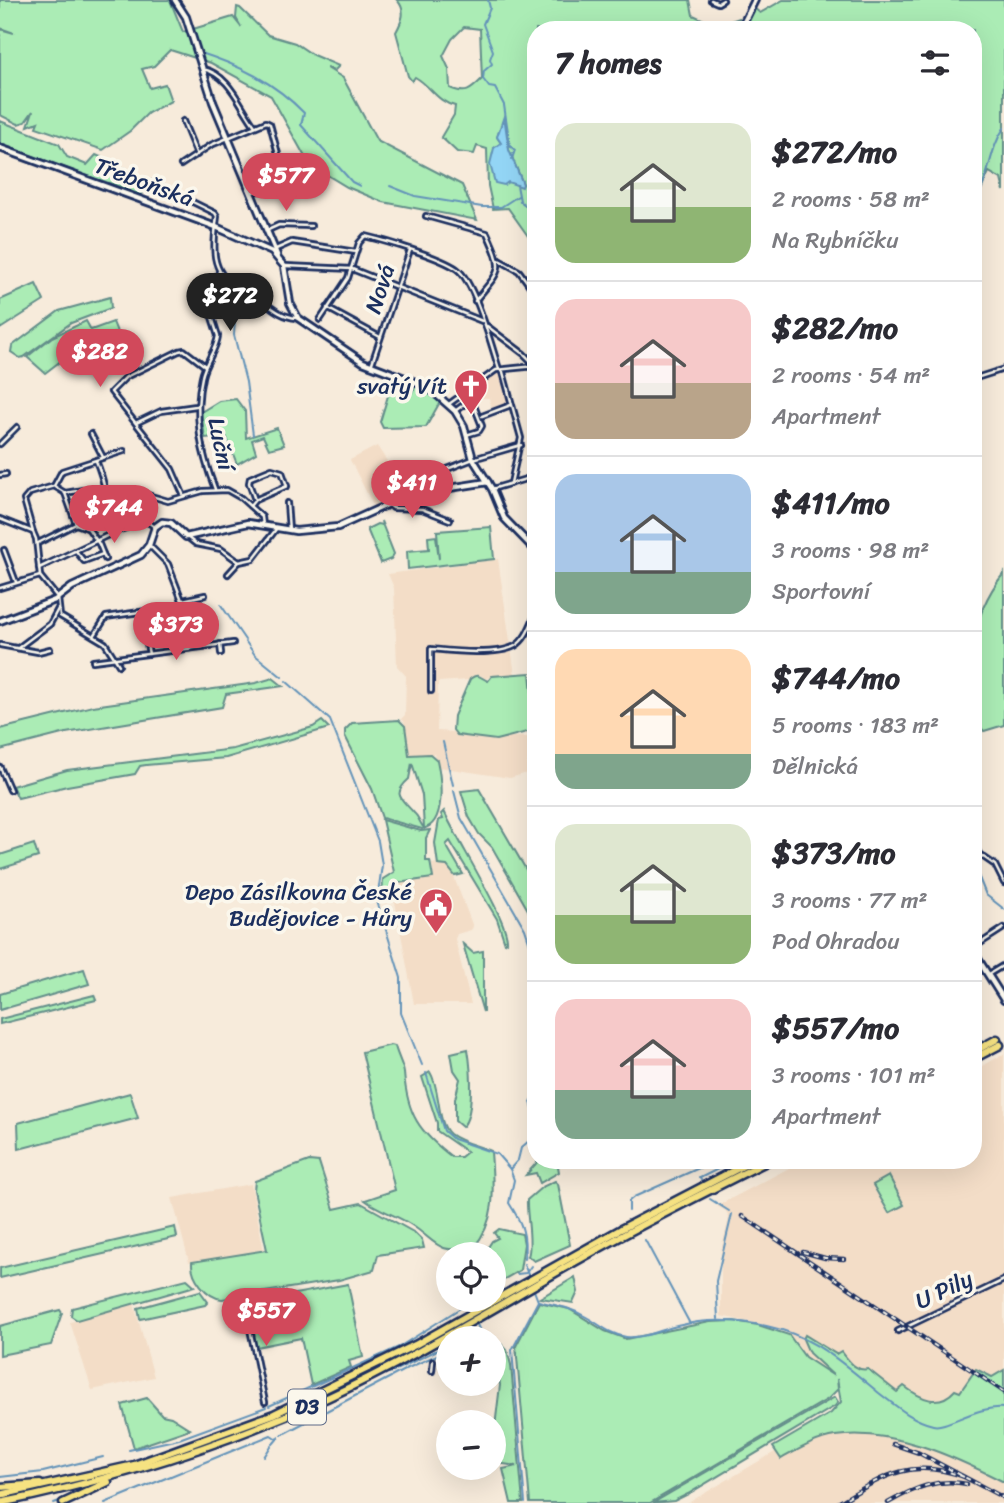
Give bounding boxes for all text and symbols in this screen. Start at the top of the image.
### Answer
text: 7 homes [555,36,662,90]
icon: filters [916,44,954,82]
text: $272/mo [772,125,897,179]
street label: Třeboňská [89,145,199,219]
icon: home [611,151,695,235]
pin: $577 [245,154,327,213]
text: $577 [258,155,314,196]
text: 2 rooms · 58 m² [772,179,930,220]
text: Na Rybníčku [772,220,899,261]
street label: Nová [353,259,407,319]
pin: $272 [189,274,271,333]
text: $272 [202,275,258,316]
text: $282/mo [772,301,898,355]
icon: home [611,327,695,411]
pin: $282 [59,330,141,389]
text: $282 [72,331,128,372]
text: 2 rooms · 54 m² [772,355,930,396]
place label: svatý Vít [356,366,447,407]
church icon: svatý Vít [452,367,490,416]
text: Apartment [772,396,881,437]
street label: Luční [195,414,247,477]
pin: $411 [371,461,453,520]
text: $411 [387,462,437,503]
text: $411/mo [772,476,890,530]
pin: $744 [73,486,155,545]
text: $744 [85,487,143,528]
icon: home [611,502,695,586]
text: 3 rooms · 98 m² [772,530,929,571]
text: Sportovní [772,571,870,612]
pin: $373 [135,602,217,662]
text: $373 [149,604,203,645]
text: $744/mo [772,651,900,705]
icon: home [611,677,695,761]
text: 5 rooms · 183 m² [772,705,939,746]
text: Dělnická [772,746,858,787]
text: $373/mo [772,826,895,880]
icon: home [611,852,695,936]
place label: Depo Zásilkovna České Budějovice - Hůry [185,872,412,939]
text: 3 rooms · 77 m² [772,880,928,921]
public building icon: Depo Zásilkovna České Budějovice - Hůry [417,886,455,935]
text: Pod Ohradou [772,921,900,962]
text: $557/mo [772,1001,899,1055]
icon: home [611,1027,695,1111]
text: 3 rooms · 101 m² [772,1055,936,1096]
text: Apartment [772,1096,881,1137]
map controls [436,1242,506,1480]
button: locate [436,1242,506,1312]
street label: U Pily [908,1259,980,1321]
pin: $557 [225,1288,307,1348]
text: $557 [238,1290,294,1331]
button: + [436,1326,506,1396]
road number: D3 [288,1390,326,1424]
button: − [436,1410,506,1480]

